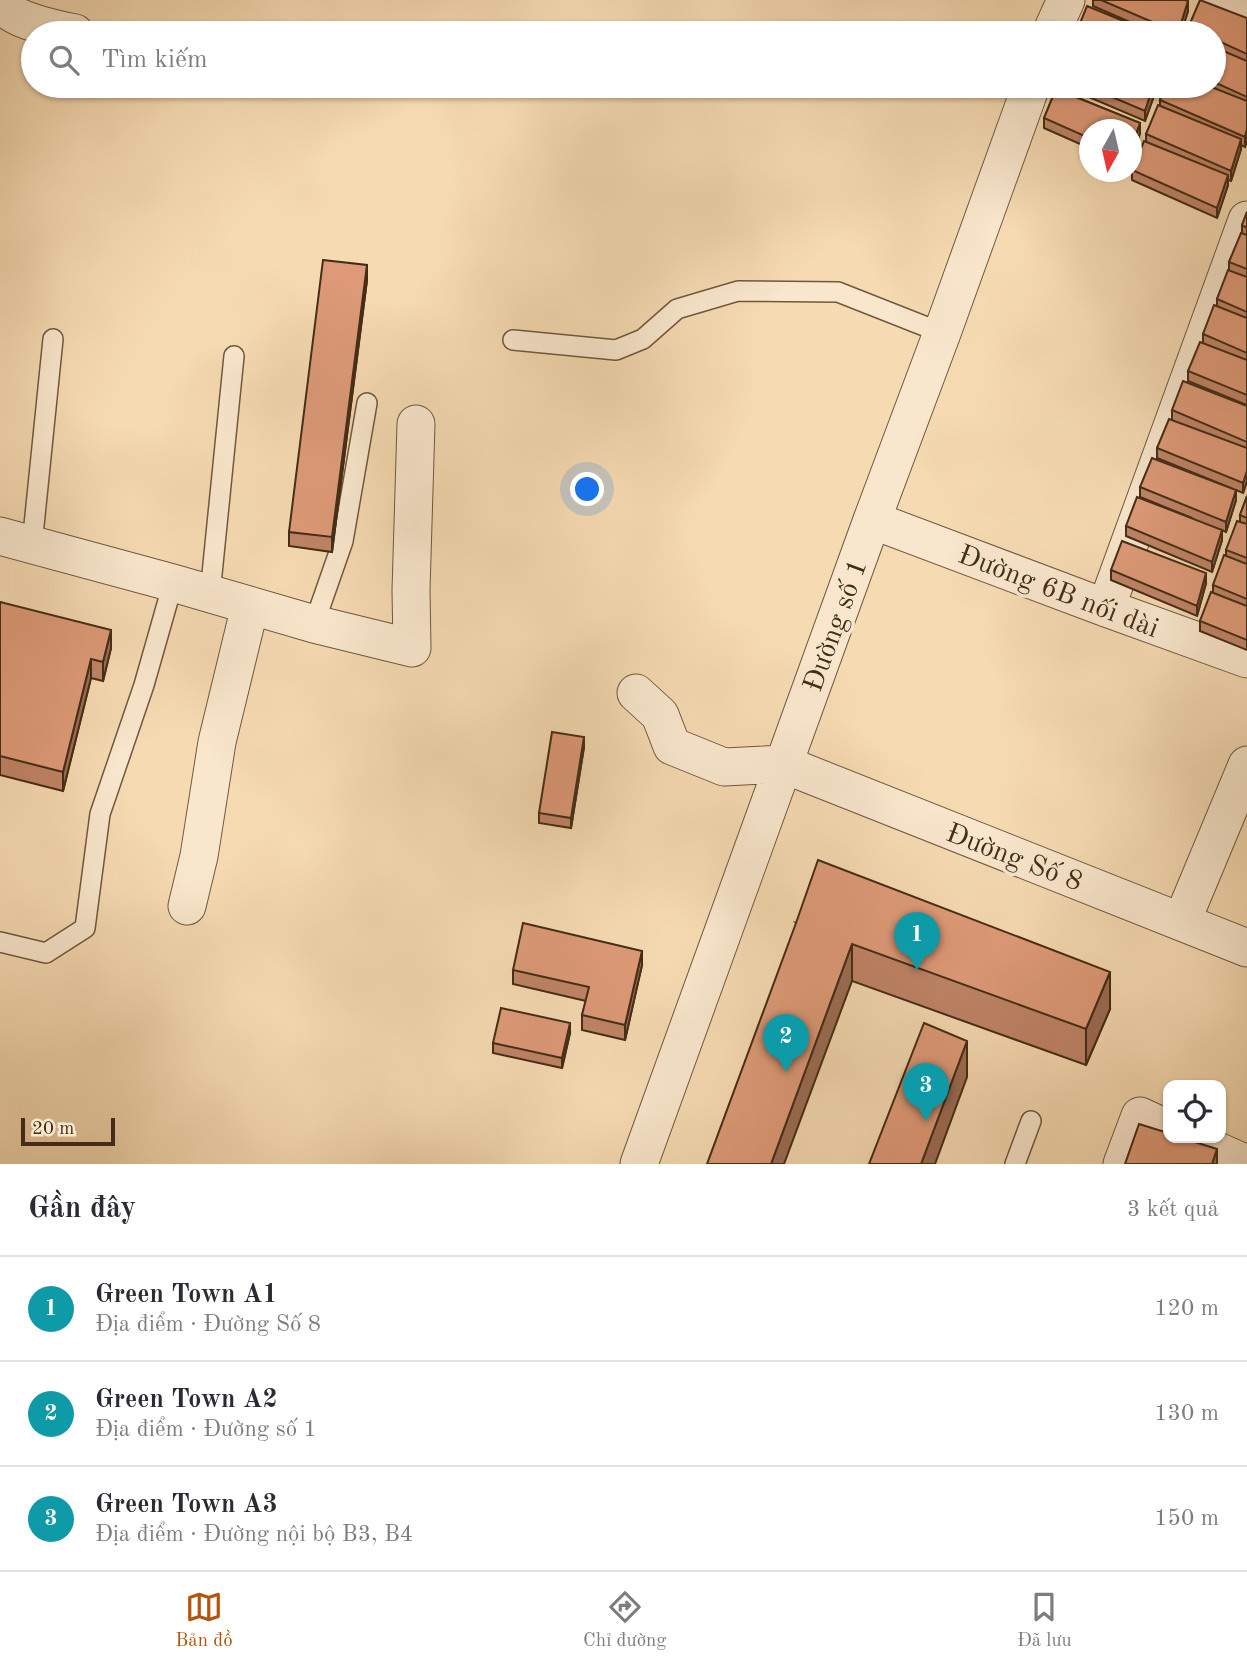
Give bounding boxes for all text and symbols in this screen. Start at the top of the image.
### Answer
search box [21,21,1226,98]
icon: search [45,41,83,79]
text: Tìm kiếm [101,47,208,73]
north arrow [1079,119,1142,182]
your location [570,472,604,506]
street label: Đường 6B nối dài [954,541,1162,644]
street label: Đường số 1 [799,556,874,696]
street label: Đường Số 8 [942,819,1086,898]
pin: 1 [894,912,940,970]
pin: 2 [763,1014,809,1072]
pin: 3 [903,1063,949,1121]
map controls [1163,1080,1226,1143]
button: locate [1163,1080,1226,1143]
scale bar [21,1115,116,1147]
text: 20 m [32,1120,74,1139]
text: Gần đây [28,1194,136,1224]
text: 3 kết quả [1127,1198,1219,1221]
text: Green Town A1 [95,1282,278,1308]
text: 1 [44,1297,58,1320]
text: 120 m [1154,1297,1219,1320]
text: Địa điểm · Đường Số 8 [95,1313,321,1336]
text: Green Town A2 [95,1387,278,1413]
text: 2 [44,1402,58,1425]
text: 130 m [1154,1402,1219,1425]
text: Địa điểm · Đường số 1 [95,1418,317,1441]
text: Green Town A3 [95,1492,278,1518]
text: 3 [44,1507,58,1530]
text: 150 m [1154,1507,1219,1530]
text: Địa điểm · Đường nội bộ B3, B4 [95,1523,413,1546]
tab: Bản đồ [175,1588,233,1653]
tab: Chỉ đường [583,1588,667,1653]
tab: Đã lưu [1017,1588,1072,1653]

